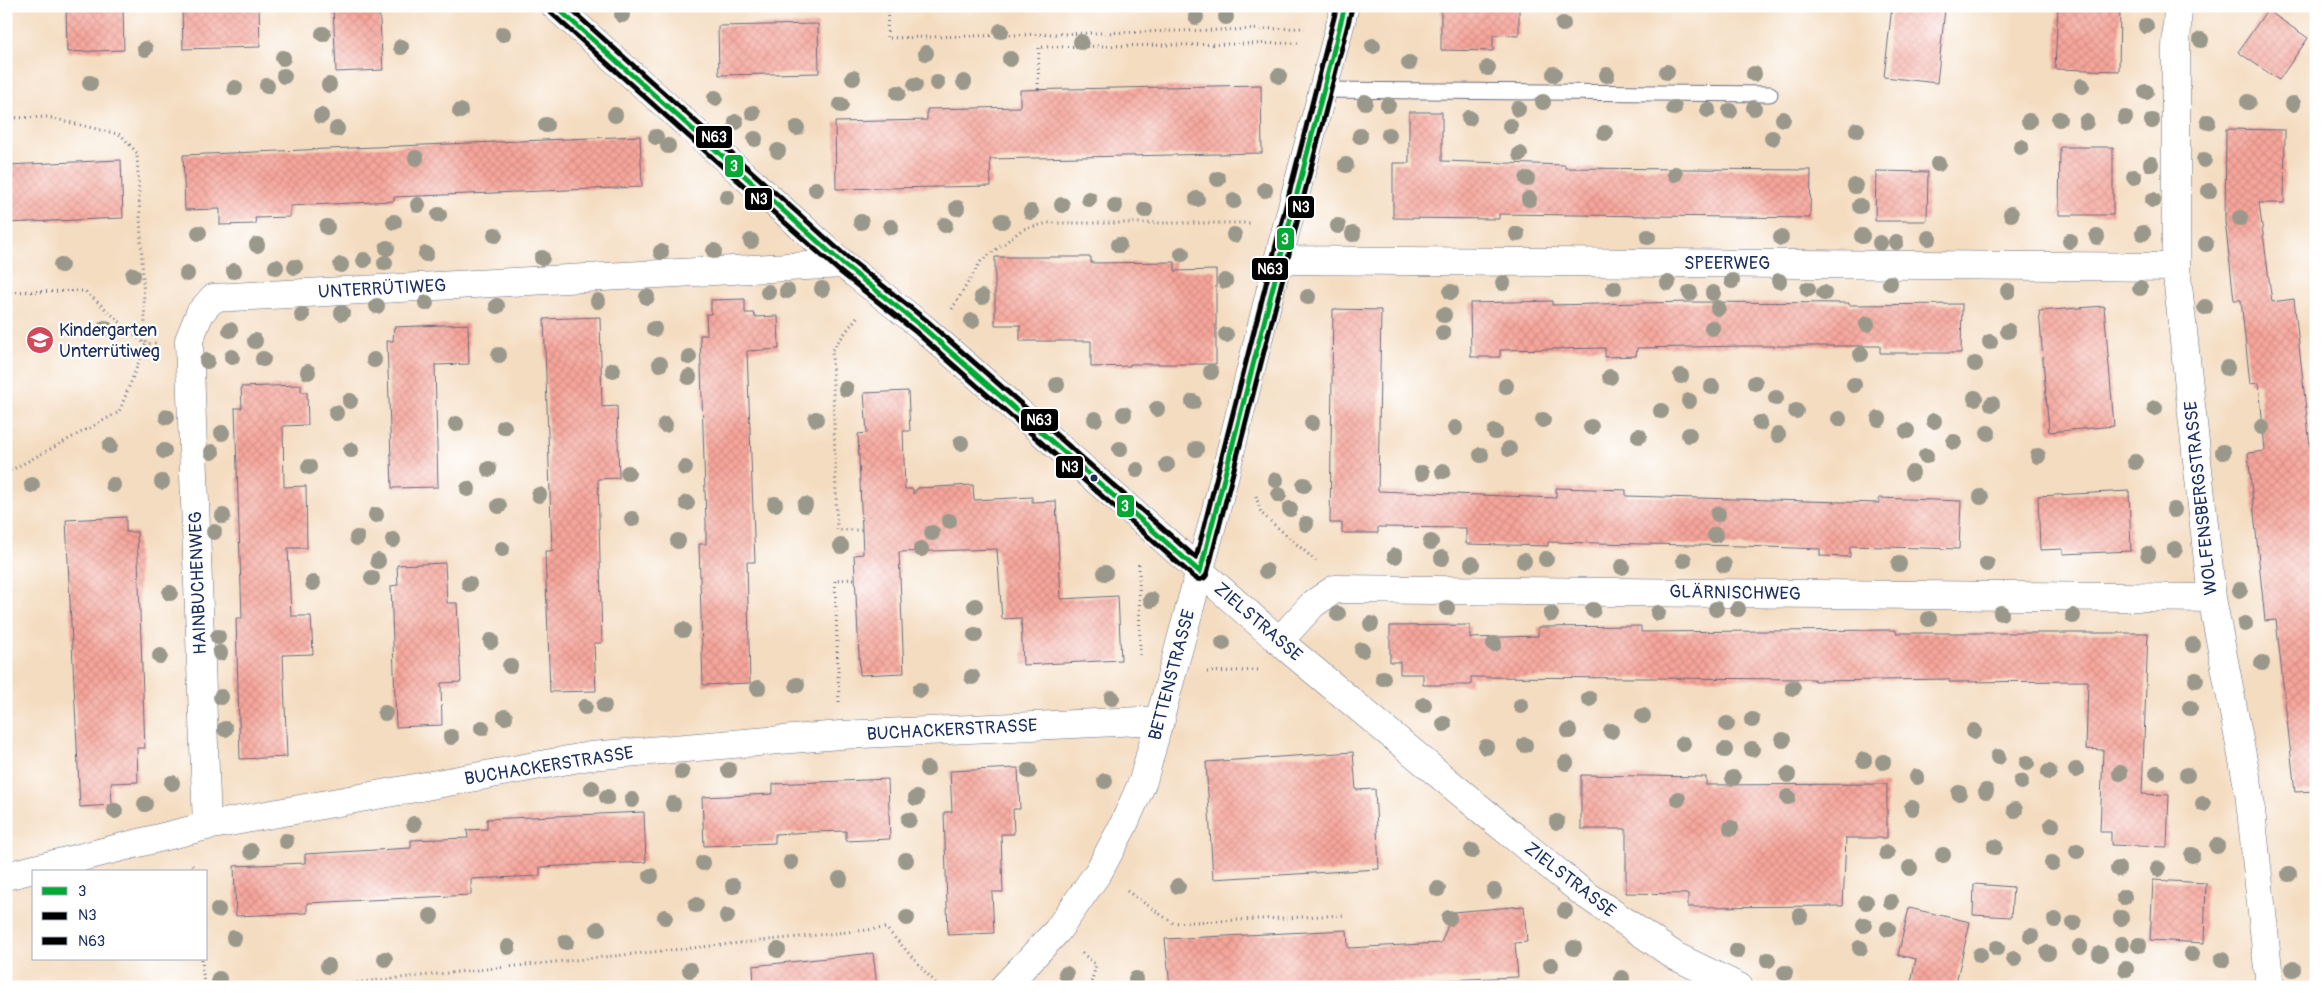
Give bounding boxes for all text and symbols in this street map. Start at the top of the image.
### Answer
line badge: N63 [695,125,733,149]
text: N63 [701,129,727,146]
line badge: 3 [724,154,744,178]
text: 3 [730,158,738,175]
line badge: N3 [744,187,773,211]
text: N3 [750,191,768,208]
line badge: N3 [1287,195,1315,219]
text: N3 [1292,199,1310,216]
line badge: 3 [1276,227,1295,251]
text: 3 [1281,231,1289,248]
street label: SPEERWEG [1684,252,1770,275]
line badge: N63 [1251,257,1289,281]
text: N63 [1257,261,1283,278]
street label: UNTERRÜTIWEG [317,274,447,304]
place label: Kindergarten Unterrütiweg [59,319,160,363]
school or university icon: Kindergarten Unterrütiweg [25,325,55,355]
street label: WOLFENSBERGSTRASSE [2179,400,2223,596]
line badge: N63 [1020,408,1059,432]
text: N63 [1026,412,1052,429]
line badge: N3 [1055,455,1084,479]
text: N3 [1061,459,1079,476]
unlabelled marker [1089,473,1099,483]
line badge: 3 [1116,494,1135,518]
text: 3 [1121,498,1129,515]
street label: HAINBUCHENWEG [184,511,212,655]
street label: ZIELSTRASSE [1209,577,1307,667]
street label: GLÄRNISCHWEG [1669,580,1801,606]
street label: BETTENSTRASSE [1144,607,1200,743]
street label: BUCHACKERSTRASSE [866,714,1038,746]
street label: BUCHACKERSTRASSE [463,741,635,791]
street label: ZIELSTRASSE [1520,837,1620,923]
legend [32,870,208,960]
text: 3 [78,882,86,901]
text: N3 [78,906,97,925]
text: N63 [78,932,105,951]

